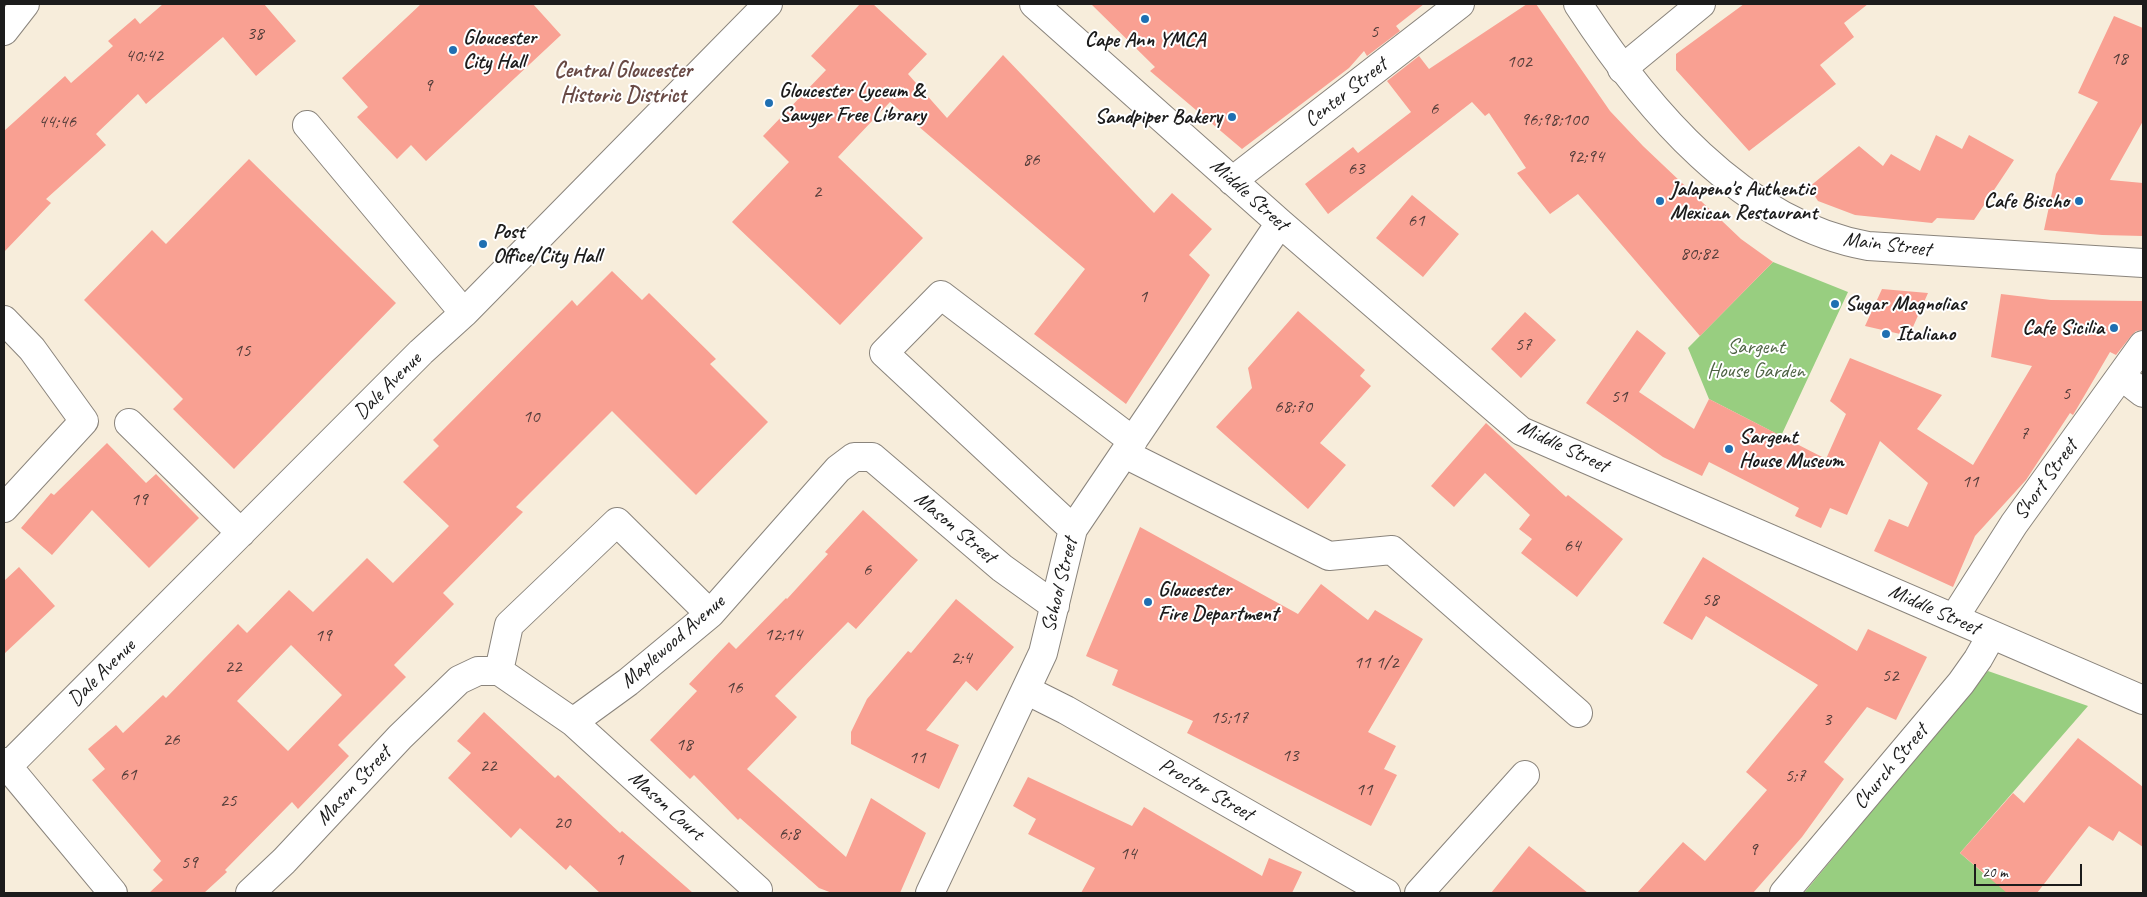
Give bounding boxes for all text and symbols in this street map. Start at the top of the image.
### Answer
marker: Cape Ann YMCA [1139,13,1151,25]
house number: 5 [1370,21,1378,43]
house number: 38 [246,23,264,45]
place label: Gloucester City Hall [463,25,536,75]
place label: Cape Ann YMCA [1085,27,1205,53]
marker: Gloucester City Hall [447,44,459,56]
house number: 40;42 [125,45,163,67]
house number: 18 [2110,48,2128,70]
house number: 102 [1506,51,1532,73]
street label: Center Street [1299,53,1393,133]
district label: Central Gloucester Historic District [554,58,692,110]
house number: 9 [424,75,432,97]
place label: Gloucester Lyceum & Sawyer Free Library [779,78,926,128]
marker: Gloucester Lyceum & Sawyer Free Library [763,97,775,109]
house number: 6 [1430,98,1438,120]
place label: Sandpiper Bakery [1095,104,1222,130]
house number: 96;98;100 [1520,109,1588,131]
house number: 44;46 [38,111,76,133]
marker: Sandpiper Bakery [1226,111,1238,123]
house number: 92;94 [1566,146,1604,168]
house number: 86 [1022,149,1040,171]
street label: Middle Street [1205,153,1293,237]
house number: 63 [1347,158,1365,180]
place label: Jalapeno's Authentic Mexican Restaurant [1670,176,1817,226]
house number: 2 [813,181,821,203]
place label: Cafe Bischo [1984,188,2069,214]
marker: Jalapeno's Authentic Mexican Restaurant [1654,195,1666,207]
marker: Cafe Bischo [2073,195,2085,207]
house number: 61 [1407,210,1425,232]
place label: Post Office/City Hall [493,219,601,269]
street label: Main Street [1842,227,1932,263]
marker: Post Office/City Hall [477,238,489,250]
house number: 80;82 [1680,243,1718,265]
house number: 1 [1139,286,1147,308]
place label: Sugar Magnolias [1845,291,1966,317]
marker: Sugar Magnolias [1829,298,1841,310]
place label: Cafe Sicilia [2022,315,2104,341]
place label: Italiano [1896,321,1955,347]
marker: Cafe Sicilia [2108,322,2120,334]
marker: Italiano [1880,328,1892,340]
house number: 57 [1514,334,1532,356]
park label: Sargent House Garden [1707,334,1805,384]
house number: 15 [233,340,251,362]
street label: Dale Avenue [349,347,427,425]
house number: 5 [2062,383,2070,405]
house number: 51 [1610,386,1628,408]
house number: 68;70 [1274,396,1312,418]
house number: 10 [522,406,540,428]
street label: Middle Street [1514,415,1612,479]
house number: 7 [2020,423,2028,445]
place label: Sargent House Museum [1739,424,1844,474]
street label: Short Street [2008,435,2084,525]
marker: Sargent House Museum [1723,443,1735,455]
house number: 11 [1961,471,1979,493]
street label: Mason Street [909,486,1001,570]
house number: 19 [130,489,148,511]
street label: School Street [1036,535,1084,635]
house number: 64 [1563,535,1581,557]
house number: 6 [863,559,871,581]
place label: Gloucester Fire Department [1158,577,1278,627]
street label: Middle Street [1885,579,1983,641]
house number: 58 [1701,589,1719,611]
street label: Maplewood Avenue [616,590,730,694]
marker: Gloucester Fire Department [1142,596,1154,608]
house number: 12;14 [764,624,802,646]
house number: 19 [314,625,332,647]
street label: Dale Avenue [63,634,141,712]
house number: 2;4 [951,647,971,669]
house number: 11 1/2 [1353,652,1399,674]
house number: 22 [224,656,242,678]
house number: 52 [1881,665,1899,687]
house number: 16 [725,677,743,699]
house number: 15;17 [1210,707,1248,729]
house number: 3 [1823,709,1831,731]
street label: Church Street [1848,719,1934,815]
house number: 26 [162,729,180,751]
house number: 18 [675,734,693,756]
street label: Mason Street [311,741,397,831]
house number: 13 [1281,745,1299,767]
house number: 11 [908,747,926,769]
street label: Proctor Street [1154,753,1258,827]
house number: 22 [479,755,497,777]
house number: 61 [119,764,137,786]
house number: 5;7 [1785,765,1805,787]
street label: Mason Court [623,766,709,846]
house number: 11 [1355,779,1373,801]
house number: 25 [219,790,237,812]
house number: 20 [553,812,571,834]
house number: 6;8 [779,823,799,845]
house number: 9 [1749,839,1757,861]
house number: 14 [1119,843,1137,865]
house number: 1 [615,849,623,871]
house number: 59 [180,852,198,874]
scale bar [1977,854,2084,886]
text: 20 m [1982,863,2008,882]

